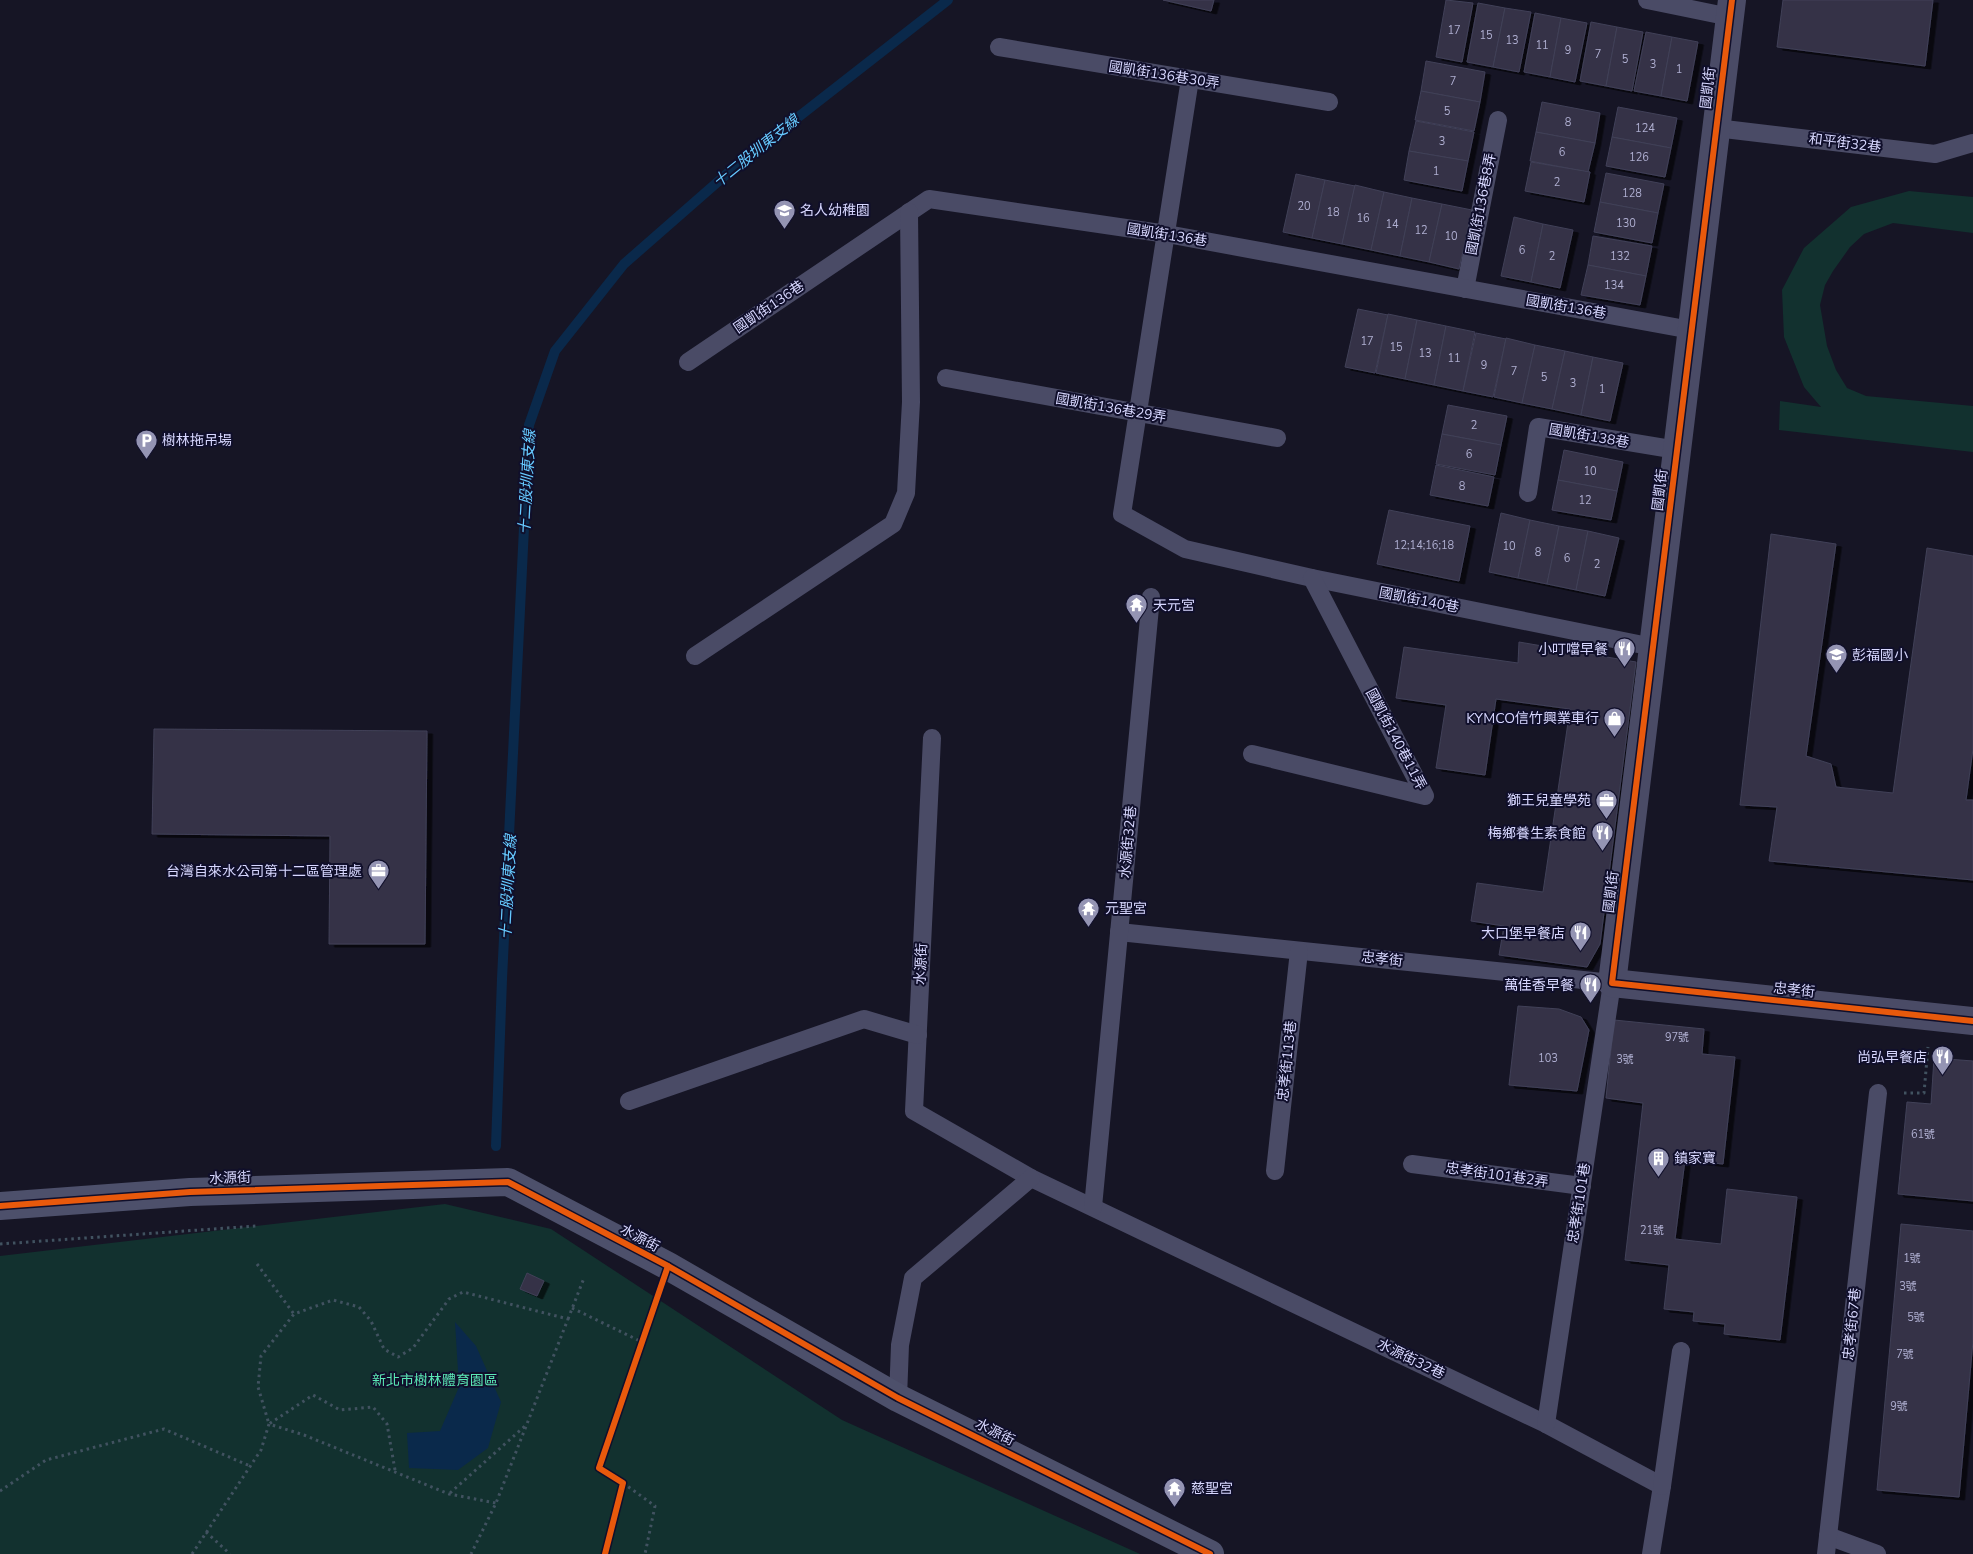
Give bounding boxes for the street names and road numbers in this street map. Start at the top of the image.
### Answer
street label: 國凱街136巷30弄 [1107,57,1221,93]
street label: 國凱街 [1696,66,1720,110]
street label: 和平街32巷 [1808,129,1882,157]
street label: 國凱街136巷8弄 [1462,151,1500,257]
street label: 國凱街136巷 [1125,219,1209,251]
street label: 國凱街136巷 [730,276,808,338]
street label: 國凱街136巷 [1524,291,1608,323]
street label: 國凱街136巷29弄 [1054,389,1168,427]
street label: 國凱街138巷 [1547,420,1631,452]
street label: 國凱街 [1648,468,1672,512]
street label: 國凱街140巷 [1377,583,1461,617]
street label: 國凱街140巷11弄 [1361,685,1431,793]
street label: 水源街32巷 [1115,805,1141,879]
street label: 國凱街 [1599,870,1623,914]
street label: 水源街 [910,943,932,985]
street label: 忠孝街 [1360,947,1404,971]
street label: 忠孝街 [1772,978,1816,1002]
street label: 忠孝街113巷 [1273,1020,1301,1102]
street label: 忠孝街101巷2弄 [1444,1158,1550,1192]
street label: 忠孝街101巷 [1563,1161,1595,1245]
street label: 水源街 [209,1168,251,1188]
street label: 水源街 [617,1220,663,1256]
street label: 忠孝街67巷 [1839,1287,1865,1361]
street label: 水源街32巷 [1374,1335,1448,1383]
street label: 水源街 [972,1414,1018,1450]

